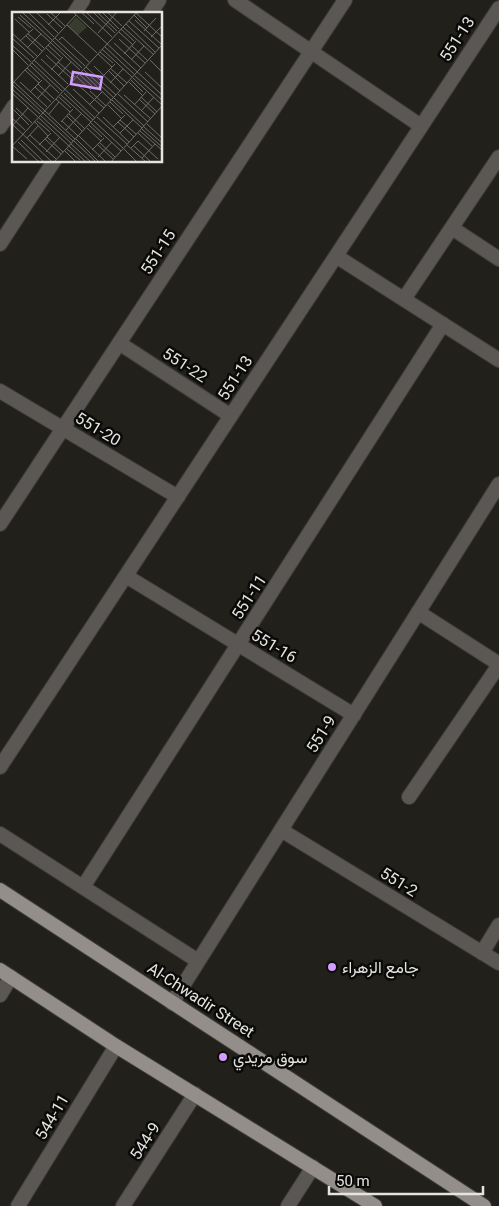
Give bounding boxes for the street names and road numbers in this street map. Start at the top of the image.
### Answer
street label: 551-13 [436,13,478,65]
street label: 551-15 [137,226,179,278]
street label: 551-22 [159,344,211,386]
street label: 551-13 [214,352,256,404]
street label: 551-20 [72,408,124,450]
street label: 551-11 [228,571,270,623]
street label: 551-16 [248,625,300,667]
street label: 551-9 [302,712,340,756]
street label: 551-2 [377,863,421,901]
street label: Al-Chwadir Street [144,958,258,1042]
street label: 544-11 [31,1091,73,1143]
street label: 544-9 [126,1119,164,1163]

